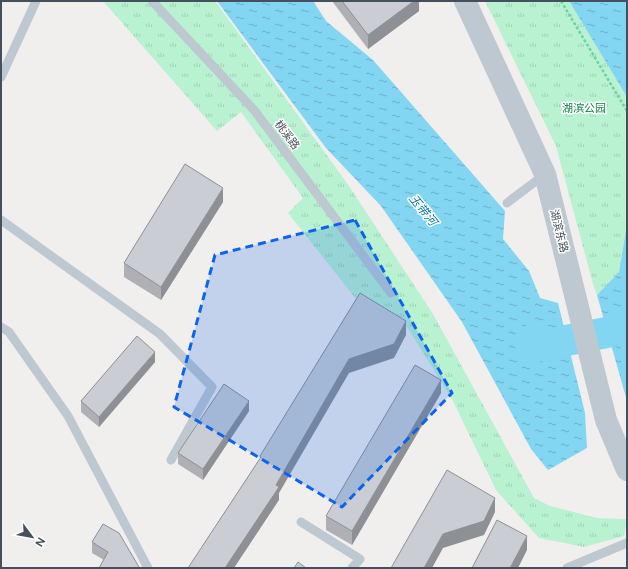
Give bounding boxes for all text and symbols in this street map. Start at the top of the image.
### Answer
park label: 湖滨公园 [562,102,606,115]
street label: 桃溪路 [272,118,302,152]
water label: 玉带河 [406,192,441,230]
street label: 湖滨东路 [547,208,571,254]
north arrow [12,517,52,557]
text: N [32,535,48,549]

